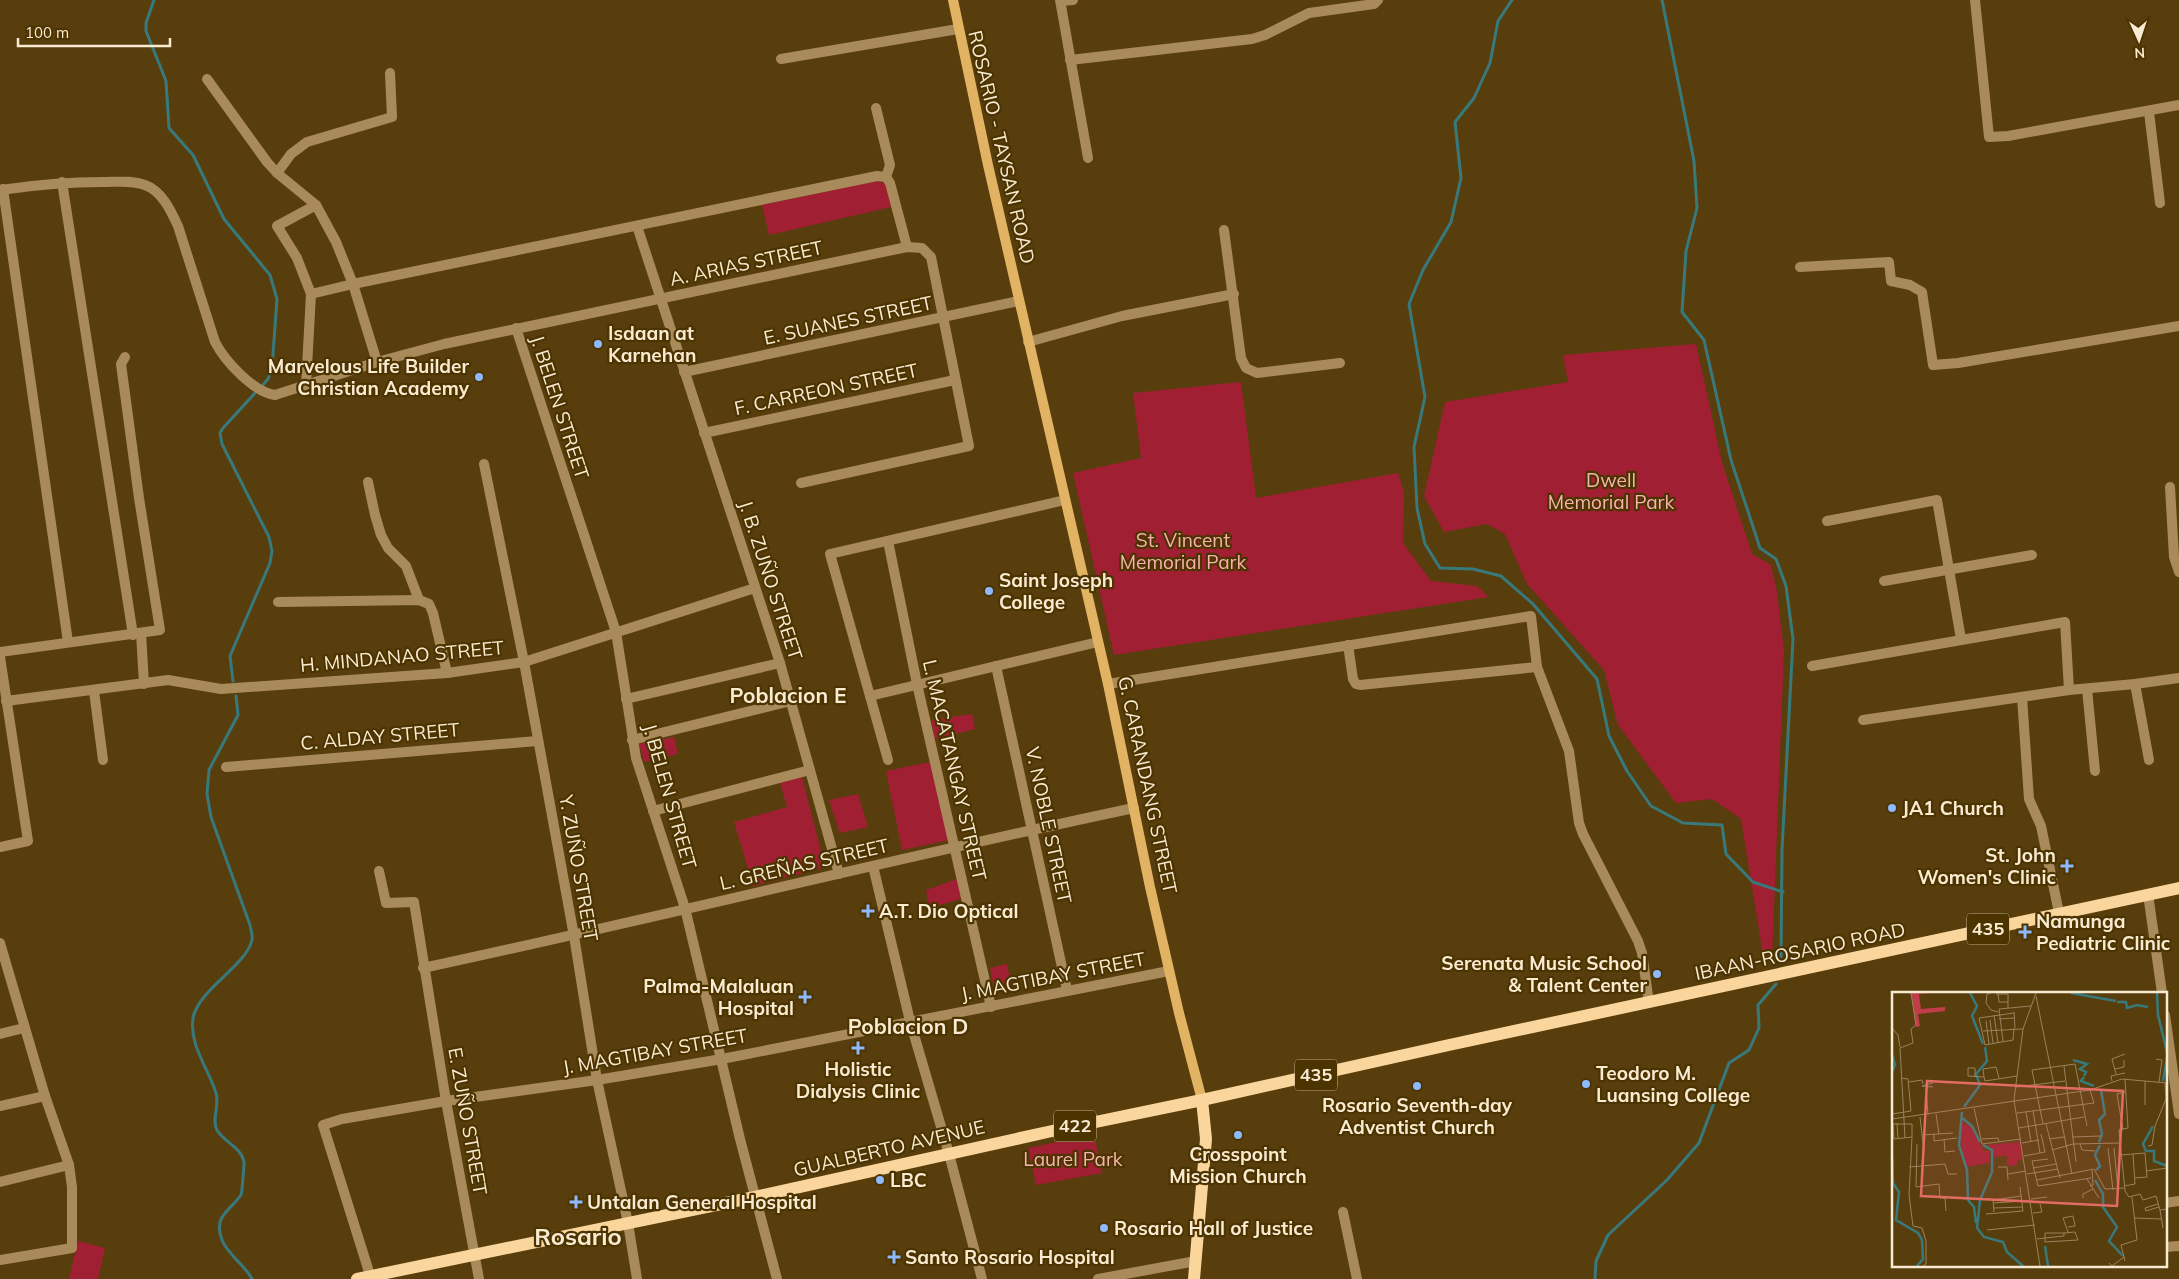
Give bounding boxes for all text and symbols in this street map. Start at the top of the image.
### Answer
scale bar [18,15,170,47]
north arrow [2114,15,2164,65]
text: 100 m [25,23,69,42]
street label: ROSARIO - TAYSAN ROAD [963,28,1041,266]
text: N [2134,44,2145,62]
street label: A. ARIAS STREET [667,235,825,291]
street label: E. SUANES STREET [761,290,935,350]
place label: Isdaan at Karnehan [608,321,696,367]
street label: J. BELEN STREET [525,332,595,482]
marker: Isdaan at Karnehan [592,338,604,350]
place label: Marvelous Life Builder Christian Academy [268,354,470,400]
street label: F. CARREON STREET [732,358,920,420]
marker: Marvelous Life Builder Christian Academy [473,371,485,383]
park label: Dwell Memorial Park [1548,468,1674,514]
street label: J. B. ZUÑO STREET [734,497,808,663]
park label: St. Vincent Memorial Park [1120,528,1246,574]
place label: Saint Joseph College [999,568,1113,614]
marker: Saint Joseph College [983,585,995,597]
street label: H. MINDANAO STREET [299,635,505,677]
street label: L. MACATANGAY STREET [918,657,992,883]
street label: G. CARANDANG STREET [1113,674,1183,896]
district label: Poblacion E [730,682,846,708]
street label: C. ALDAY STREET [299,717,461,755]
street label: J. BELEN STREET [638,721,702,872]
street label: V. NOBLE STREET [1021,744,1077,906]
street label: Y. ZUÑO STREET [554,792,604,944]
place label: JA1 Church [1902,796,2004,820]
marker: JA1 Church [1886,802,1898,814]
street label: L. GREÑAS STREET [717,833,891,895]
place label: St. John Women's Clinic [1917,843,2056,889]
marker: St. John Women's Clinic [2060,859,2074,873]
place label: A.T. Dio Optical [879,899,1019,923]
marker: A.T. Dio Optical [861,904,875,918]
place label: Namunga Pediatric Clinic [2036,909,2171,955]
road number: 435 [1967,914,2009,944]
street label: IBAAN-ROSARIO ROAD [1692,917,1908,985]
marker: Namunga Pediatric Clinic [2018,925,2032,939]
street label: J. MAGTIBAY STREET [959,946,1148,1006]
place label: Serenata Music School & Talent Center [1441,951,1648,997]
marker: Serenata Music School & Talent Center [1651,968,1663,980]
place label: Palma-Malaluan Hospital [643,974,794,1020]
marker: Palma-Malaluan Hospital [798,990,812,1004]
inset map [1892,992,2166,1266]
district label: Poblacion D [848,1013,968,1039]
street label: J. MAGTIBAY STREET [561,1023,750,1079]
marker: Holistic Dialysis Clinic [851,1041,865,1055]
street label: E. ZUÑO STREET [443,1045,493,1197]
place label: Holistic Dialysis Clinic [796,1057,921,1103]
road number: 435 [1295,1060,1337,1090]
place label: Teodoro M. Luansing College [1596,1061,1750,1107]
marker: Teodoro M. Luansing College [1580,1078,1592,1090]
marker: Rosario Seventh-day Adventist Church [1411,1080,1423,1092]
place label: Rosario Seventh-day Adventist Church [1322,1093,1513,1139]
road number: 422 [1054,1110,1096,1142]
street label: GUALBERTO AVENUE [791,1114,987,1182]
marker: Crosspoint Mission Church [1232,1129,1244,1141]
place label: Crosspoint Mission Church [1169,1142,1307,1188]
park label: Laurel Park [1023,1147,1123,1171]
place label: LBC [890,1168,927,1192]
marker: LBC [874,1174,886,1186]
place label: Untalan General Hospital [587,1190,817,1214]
marker: Untalan General Hospital [569,1195,583,1209]
place label: Rosario Hall of Justice [1114,1216,1313,1240]
district label: Rosario [534,1221,622,1251]
marker: Rosario Hall of Justice [1098,1222,1110,1234]
place label: Santo Rosario Hospital [905,1245,1115,1269]
marker: Santo Rosario Hospital [887,1250,901,1264]

